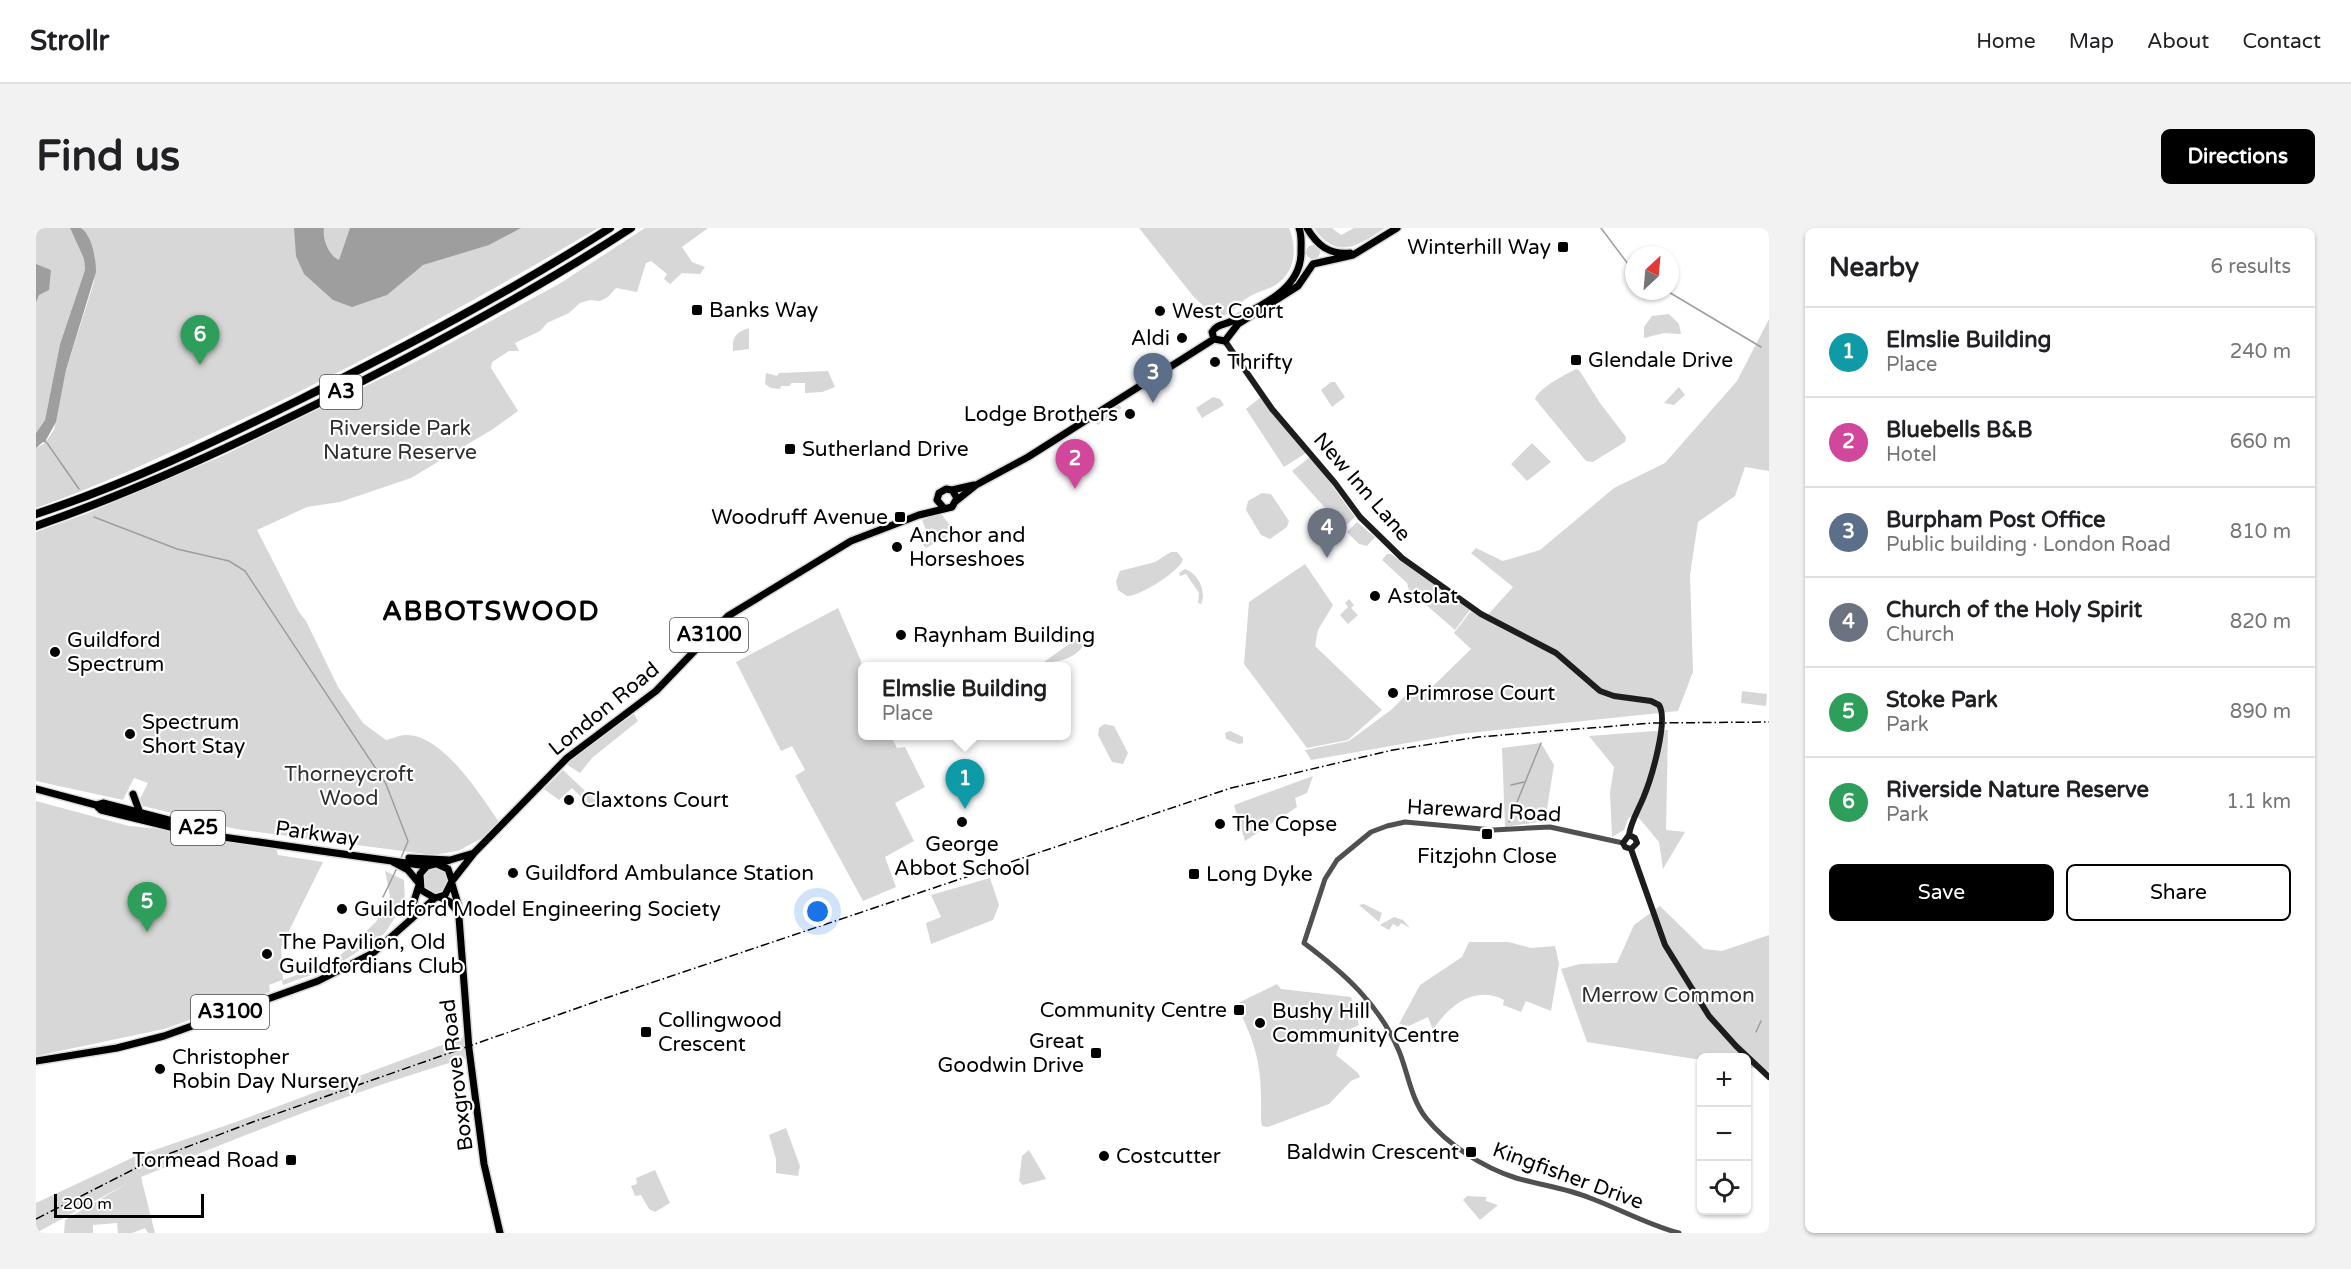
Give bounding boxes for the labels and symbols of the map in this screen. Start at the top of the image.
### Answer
place label: Winterhill Way [1407,235,1551,260]
marker: Winterhill Way [1556,240,1570,254]
north arrow [1625,246,1679,300]
place label: Banks Way [709,298,818,323]
place label: West Court [1172,299,1284,324]
marker: Banks Way [690,303,704,317]
marker: West Court [1153,304,1167,318]
pin: 6 [180,316,220,365]
place label: Aldi [1131,326,1170,351]
marker: Aldi [1175,331,1189,345]
place label: Glendale Drive [1588,348,1733,373]
place label: Thrifty [1227,350,1293,375]
marker: Glendale Drive [1569,353,1583,367]
pin: 3 [1134,354,1172,403]
marker: Thrifty [1208,355,1222,369]
road number: A3 [320,375,362,409]
place label: Lodge Brothers [964,402,1118,427]
marker: Lodge Brothers [1123,407,1137,421]
park label: Riverside Park Nature Reserve [323,416,477,465]
street label: New Inn Lane [1308,428,1416,547]
place label: Sutherland Drive [802,437,969,462]
pin: 2 [1056,440,1094,489]
marker: Sutherland Drive [783,442,797,456]
place label: Woodruff Avenue [711,505,888,530]
pin: 4 [1308,508,1346,558]
marker: Woodruff Avenue [893,510,907,524]
place label: Anchor and Horseshoes [909,523,1025,572]
marker: Anchor and Horseshoes [890,540,904,554]
place label: Astolat [1387,584,1458,609]
marker: Astolat [1368,589,1382,603]
district label: ABBOTSWOOD [382,595,600,628]
road number: A3100 [670,618,748,652]
place label: Raynham Building [913,623,1095,648]
place label: Guildford Spectrum [67,628,164,677]
marker: Raynham Building [894,628,908,642]
marker: Guildford Spectrum [48,645,62,659]
street label: London Road [544,657,664,761]
place label: Primrose Court [1405,681,1555,706]
marker: Primrose Court [1386,686,1400,700]
place label: Spectrum Short Stay [142,710,245,759]
marker: Spectrum Short Stay [123,727,137,741]
pin: 1 [946,760,984,809]
park label: Thorneycroft Wood [284,762,414,811]
place label: Claxtons Court [581,788,729,813]
marker: Claxtons Court [562,793,576,807]
street label: Hareward Road [1406,794,1562,828]
road number: A25 [171,811,225,845]
place label: The Copse [1232,812,1337,837]
marker: George Abbot School [955,815,969,829]
street label: Parkway [274,816,360,852]
marker: The Copse [1213,817,1227,831]
marker: Fitzjohn Close [1480,827,1494,841]
place label: George Abbot School [894,832,1030,881]
place label: Fitzjohn Close [1417,844,1557,869]
place label: Guildford Ambulance Station [525,861,814,886]
place label: Long Dyke [1206,862,1313,887]
marker: Guildford Ambulance Station [506,866,520,880]
marker: Long Dyke [1187,867,1201,881]
pin: 5 [128,882,166,932]
place label: Guildford Model Engineering Society [354,897,721,922]
your location [803,897,832,926]
marker: Guildford Model Engineering Society [335,902,349,916]
place label: The Pavilion, Old Guildfordians Club [279,930,464,979]
marker: The Pavilion, Old Guildfordians Club [260,947,274,961]
park label: Merrow Common [1581,983,1755,1008]
road number: A3100 [191,995,269,1029]
street label: Boxgrove Road [435,998,479,1152]
place label: Community Centre [1040,998,1227,1023]
place label: Bushy Hill Community Centre [1272,999,1459,1048]
marker: Community Centre [1232,1003,1246,1017]
place label: Collingwood Crescent [658,1008,782,1057]
marker: Bushy Hill Community Centre [1253,1016,1267,1030]
marker: Collingwood Crescent [639,1025,653,1039]
place label: Great Goodwin Drive [937,1029,1084,1078]
place label: Christopher Robin Day Nursery [172,1045,359,1094]
marker: Great Goodwin Drive [1089,1046,1103,1060]
marker: Christopher Robin Day Nursery [153,1062,167,1076]
street label: Kingfisher Drive [1489,1137,1647,1215]
place label: Baldwin Crescent [1286,1140,1459,1165]
place label: Costcutter [1116,1144,1221,1169]
marker: Baldwin Crescent [1464,1145,1478,1159]
place label: Tormead Road [132,1148,279,1173]
marker: Costcutter [1097,1149,1111,1163]
marker: Tormead Road [284,1153,298,1167]
scale bar [54,1191,204,1218]

